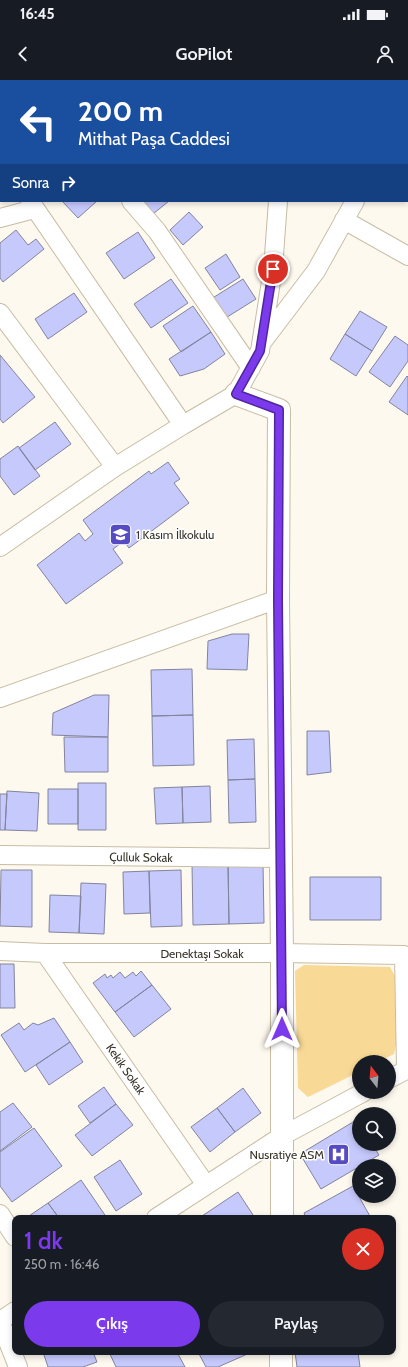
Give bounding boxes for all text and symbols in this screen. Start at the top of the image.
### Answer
text: 16:45 [20,5,55,23]
icon: back [12,43,34,65]
text: GoPilot [175,43,233,65]
icon: person [374,43,396,65]
text: 200 m [78,94,163,128]
icon: left [12,96,64,148]
text: Mithat Paşa Caddesi [78,128,230,150]
icon: right [57,172,79,194]
text: Sonra [12,174,49,192]
pin [256,252,290,286]
icon: arrive [262,258,284,280]
school or university icon: 1 Kasım İlkokulu [107,521,133,547]
place label: 1 Kasım İlkokulu [136,527,214,542]
street label: Çulluk Sokak [109,849,174,865]
street label: Denektaşı Sokak [160,946,244,961]
position arrow [261,1008,303,1050]
street label: Kekik Sokak [103,1041,149,1098]
north arrow [352,1055,396,1099]
map controls [352,1055,396,1203]
button: search [352,1107,396,1151]
hospital icon: Nusratiye ASM [326,1141,352,1167]
place label: Nusratiye ASM [250,1147,324,1162]
button: layers [352,1159,396,1203]
text: 1 dk [24,1226,63,1255]
button: close [342,1228,384,1270]
text: 250 m · 16:46 [24,1256,99,1272]
button: Çıkış [24,1301,200,1347]
button: Paylaş [208,1301,384,1347]

